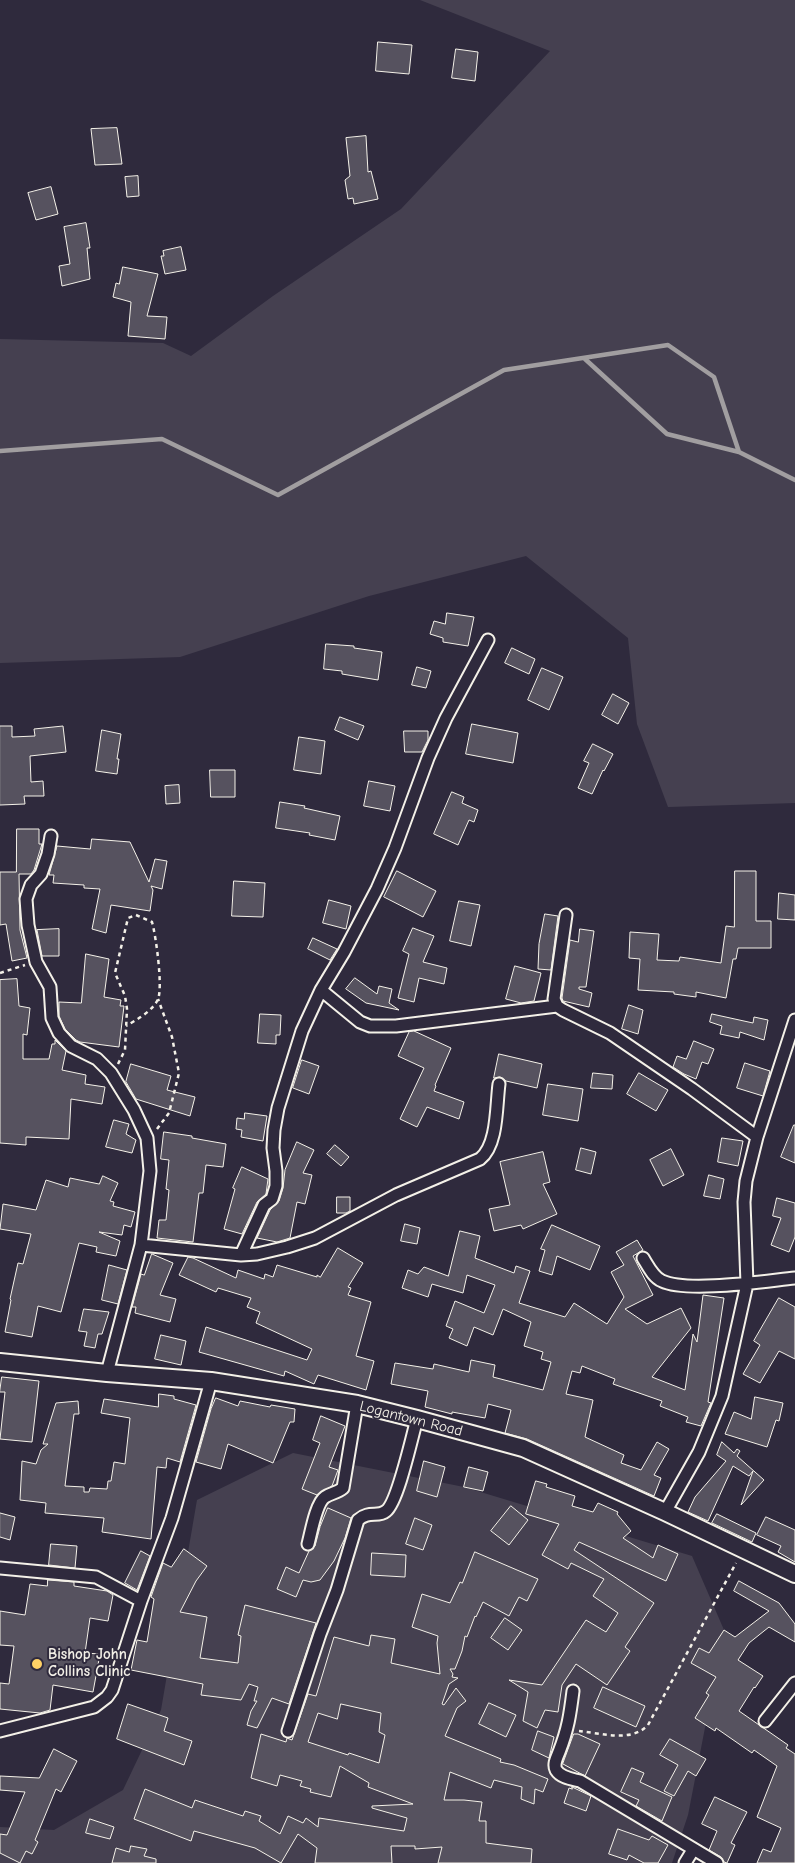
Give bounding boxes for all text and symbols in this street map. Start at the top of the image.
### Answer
street label: Logantown Road [358,1398,464,1440]
place label: Bishop John Collins Clinic [48,1646,130,1681]
marker: Bishop John Collins Clinic [30,1657,44,1671]

